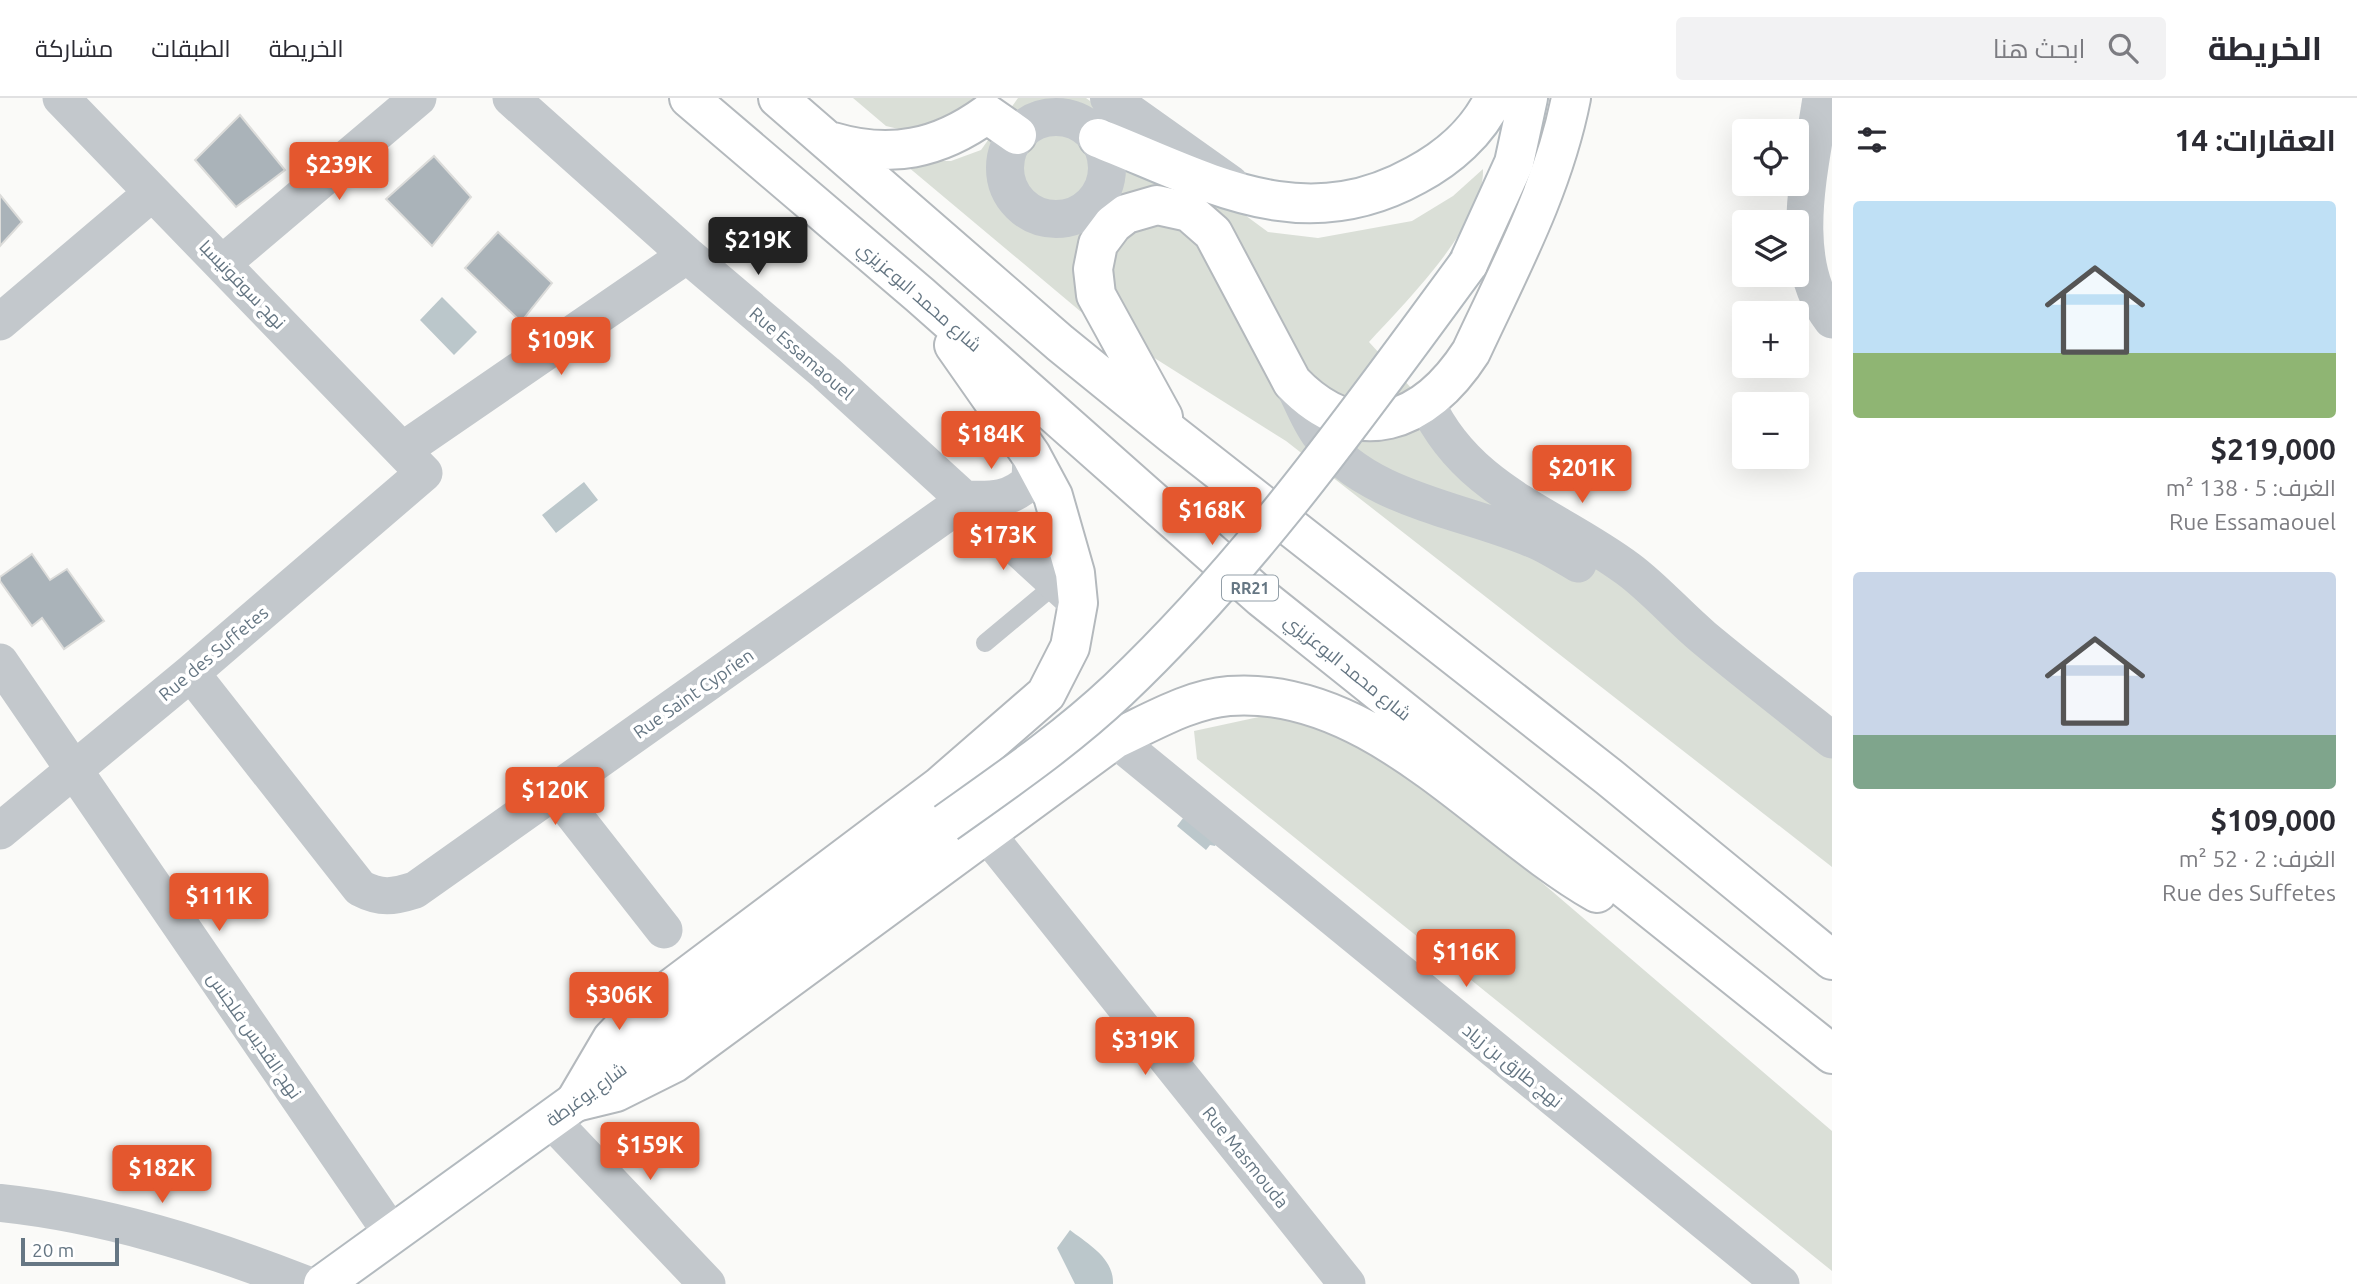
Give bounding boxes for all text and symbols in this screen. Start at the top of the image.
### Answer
search box [1676,17,2166,80]
icon: search [2104,29,2142,67]
text: الخريطة [2208,29,2322,66]
text: ابحث هنا [1993,34,2086,63]
text: مشاركة [35,35,113,62]
text: الطبقات [151,35,231,62]
text: الخريطة [269,35,344,62]
map controls [1732,119,1809,469]
button: locate [1732,119,1809,196]
icon: filters [1853,121,1891,159]
text: العقارات: 14 [2174,123,2336,157]
pin: $239K [290,142,388,202]
text: $239K [305,152,373,177]
button: layers [1732,210,1809,287]
pin: $219K [709,218,807,277]
text: $219K [724,227,792,252]
street label: نهج سوفونيسبا [194,236,290,334]
street label: شارع محمد البوعزيزي [851,237,986,359]
icon: home [2032,247,2158,373]
button: + [1732,301,1809,378]
street label: Rue Essamaouel [746,303,858,404]
pin: $109K [512,317,610,377]
text: $109K [527,327,595,352]
button: − [1732,392,1809,469]
pin: $184K [942,412,1040,471]
text: $184K [957,421,1025,446]
text: $219,000 [2210,432,2336,466]
pin: $201K [1533,446,1631,505]
text: $201K [1548,455,1616,480]
text: الغرف: 5 · 138 m² [2166,475,2336,500]
pin: $168K [1163,488,1261,547]
text: $168K [1178,497,1246,522]
text: Rue Essamaouel [2169,509,2336,534]
pin: $173K [954,512,1052,572]
text: $173K [969,522,1037,547]
road number: RR21 [1222,575,1278,601]
street label: Rue des Suffetes [154,601,272,704]
street label: شارع محمد البوعزيزي [1278,610,1415,728]
icon: home [2032,618,2158,744]
street label: Rue Saint Cyprien [629,644,757,742]
pin: $120K [506,768,604,827]
text: $120K [521,777,589,802]
text: $109,000 [2210,803,2336,837]
text: الغرف: 2 · 52 m² [2179,846,2336,871]
pin: $111K [170,874,268,933]
text: Rue des Suffetes [2162,880,2336,905]
text: $111K [185,883,253,908]
pin: $116K [1417,930,1515,989]
text: $116K [1432,939,1500,964]
street label: نهج القديس فلجنس [201,968,306,1104]
pin: $306K [570,972,668,1032]
text: $306K [585,982,653,1007]
pin: $319K [1096,1018,1194,1077]
street label: نهج طارق بن زياد [1458,1019,1567,1113]
text: $319K [1111,1027,1179,1052]
street label: شارع يوغرطة [542,1058,632,1132]
street label: Rue Masmouda [1199,1102,1293,1212]
pin: $159K [601,1122,699,1182]
text: $159K [616,1132,684,1157]
pin: $182K [113,1146,211,1205]
text: $182K [128,1155,196,1180]
scale bar [21,1235,119,1267]
text: 20 m [32,1239,74,1261]

